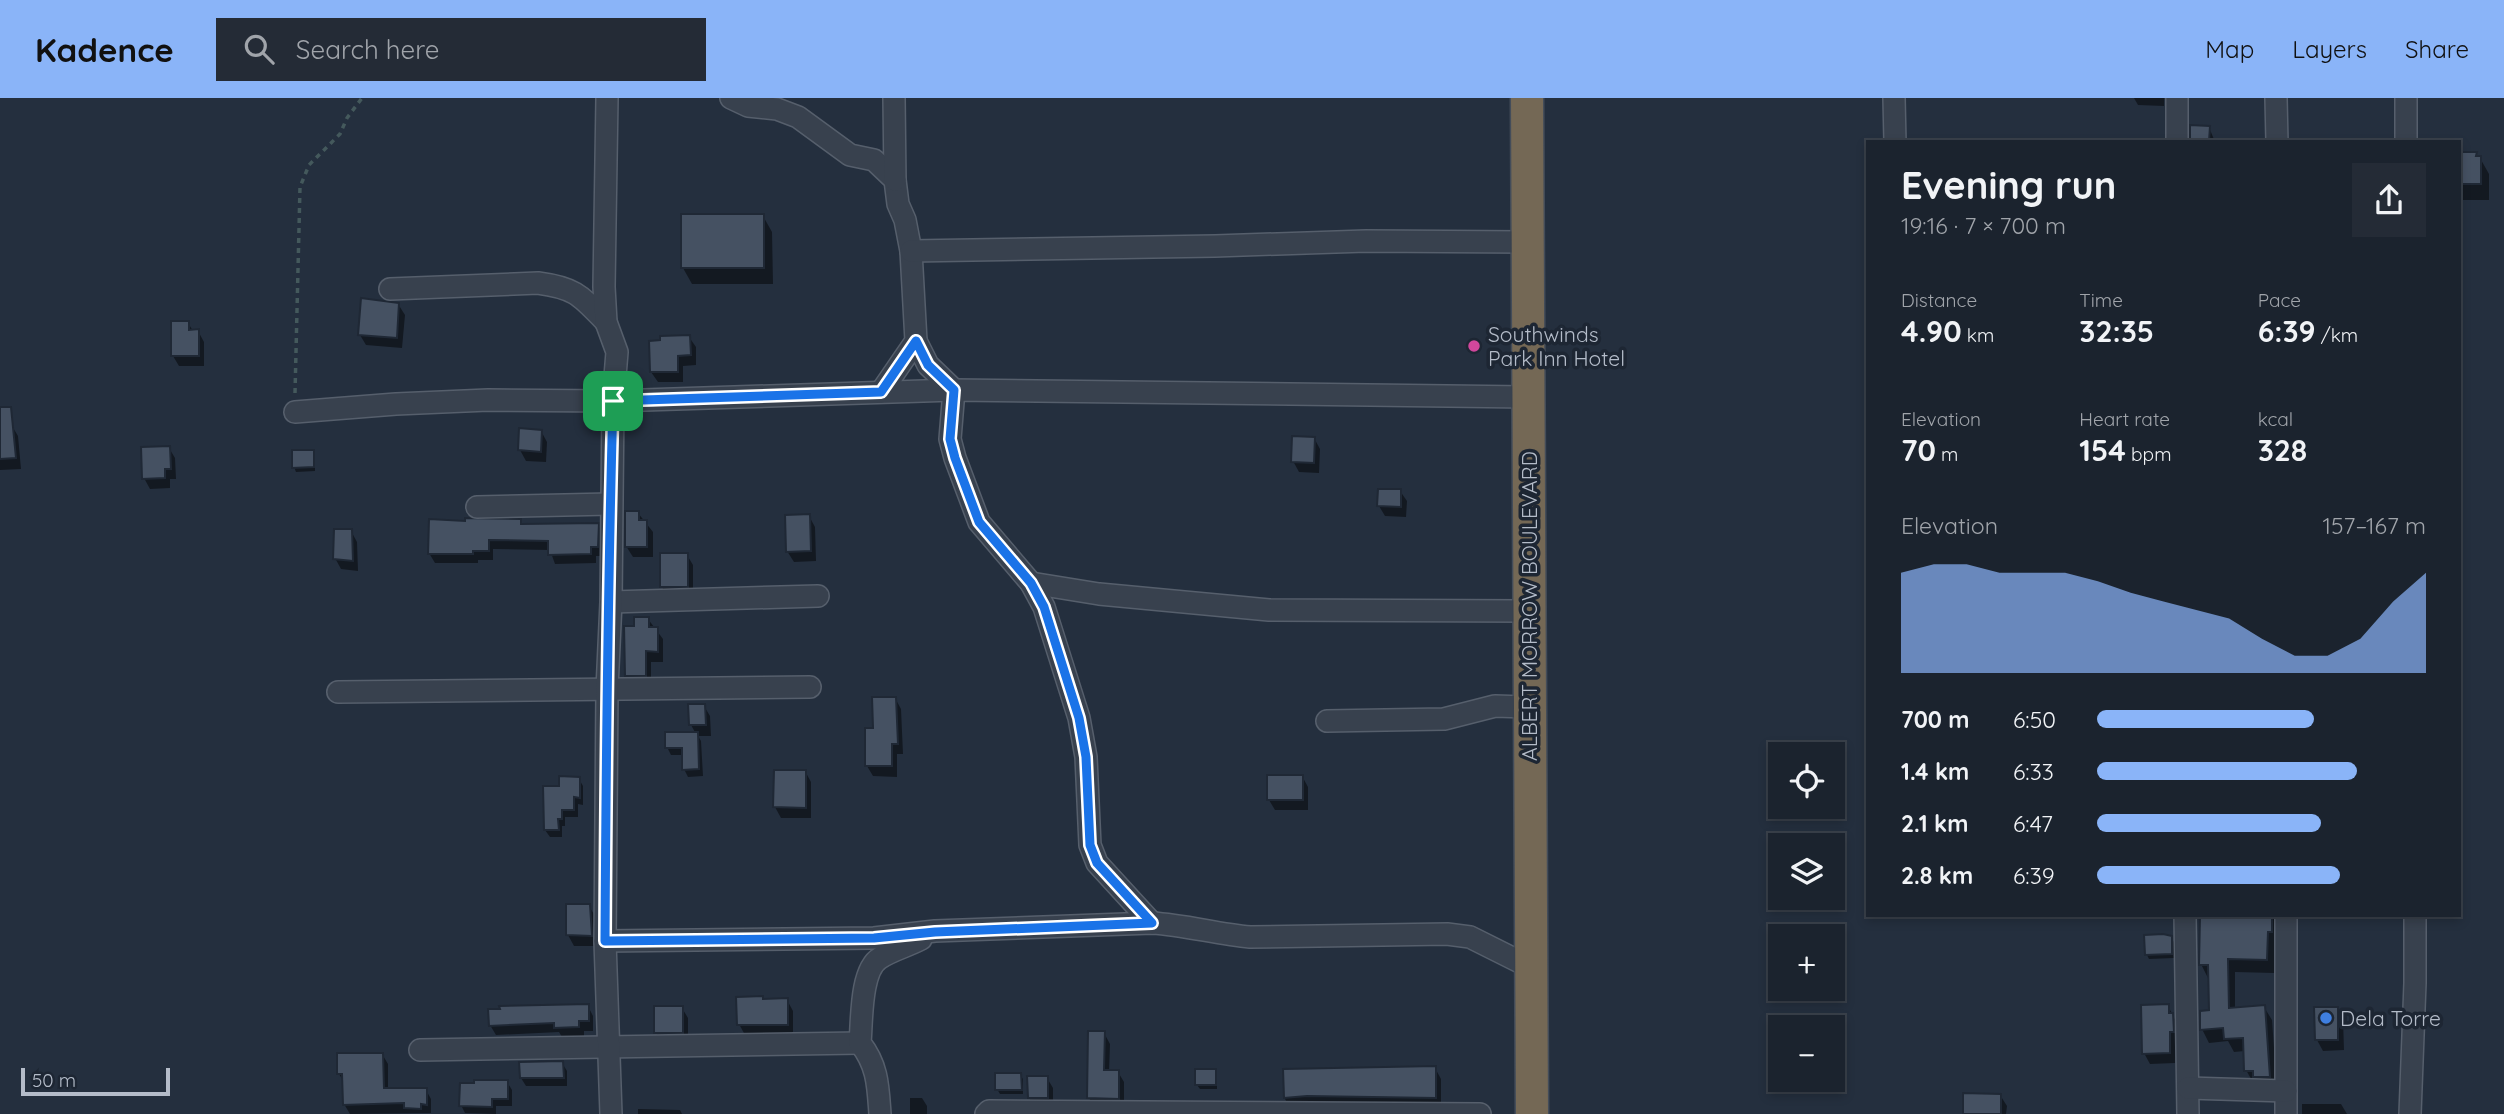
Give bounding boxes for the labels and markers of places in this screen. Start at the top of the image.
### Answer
place label: Southwinds Park Inn Hotel [1488,321,1625,371]
marker: Southwinds Park Inn Hotel [1466,338,1482,354]
pin [583,371,643,431]
place label: Dela Torre [2340,1005,2441,1031]
marker: Dela Torre [2318,1010,2334,1026]

